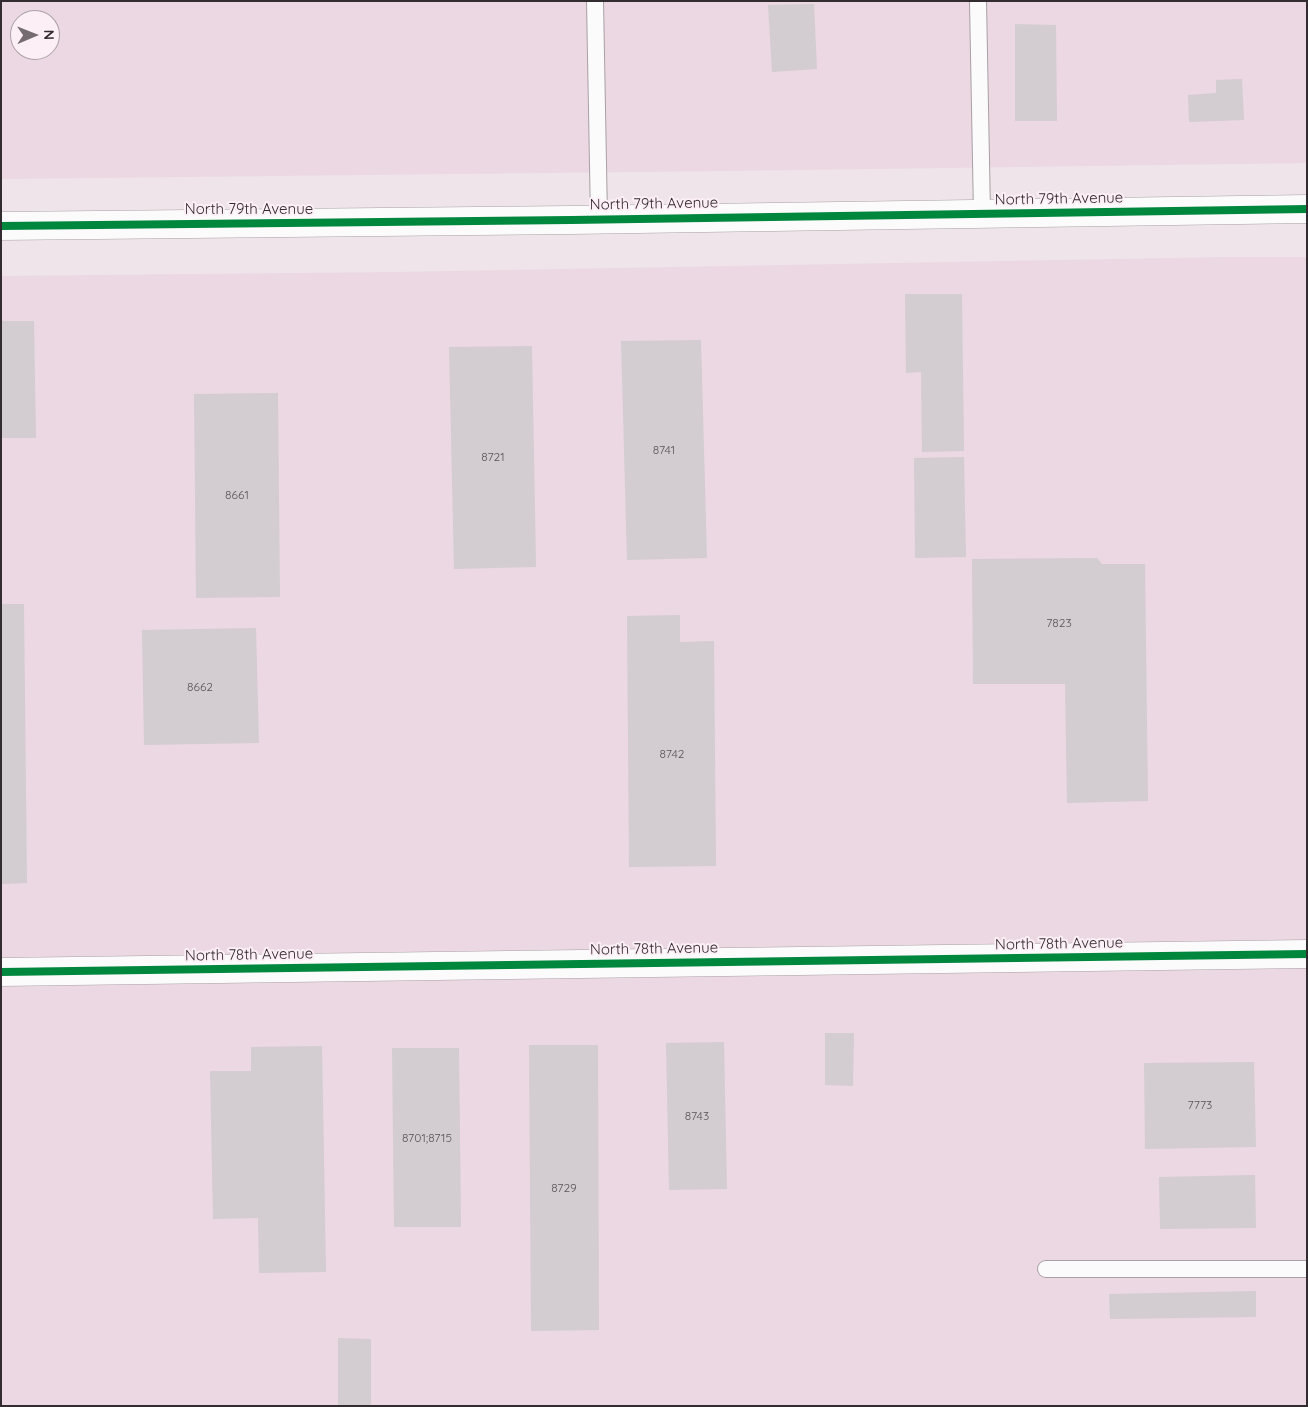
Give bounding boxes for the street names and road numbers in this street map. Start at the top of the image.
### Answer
street label: North 79th Avenue [995,189,1123,209]
street label: North 79th Avenue [590,194,718,214]
street label: North 79th Avenue [185,200,313,218]
street label: North 78th Avenue [995,934,1123,954]
street label: North 78th Avenue [590,939,718,959]
street label: North 78th Avenue [185,945,313,965]

